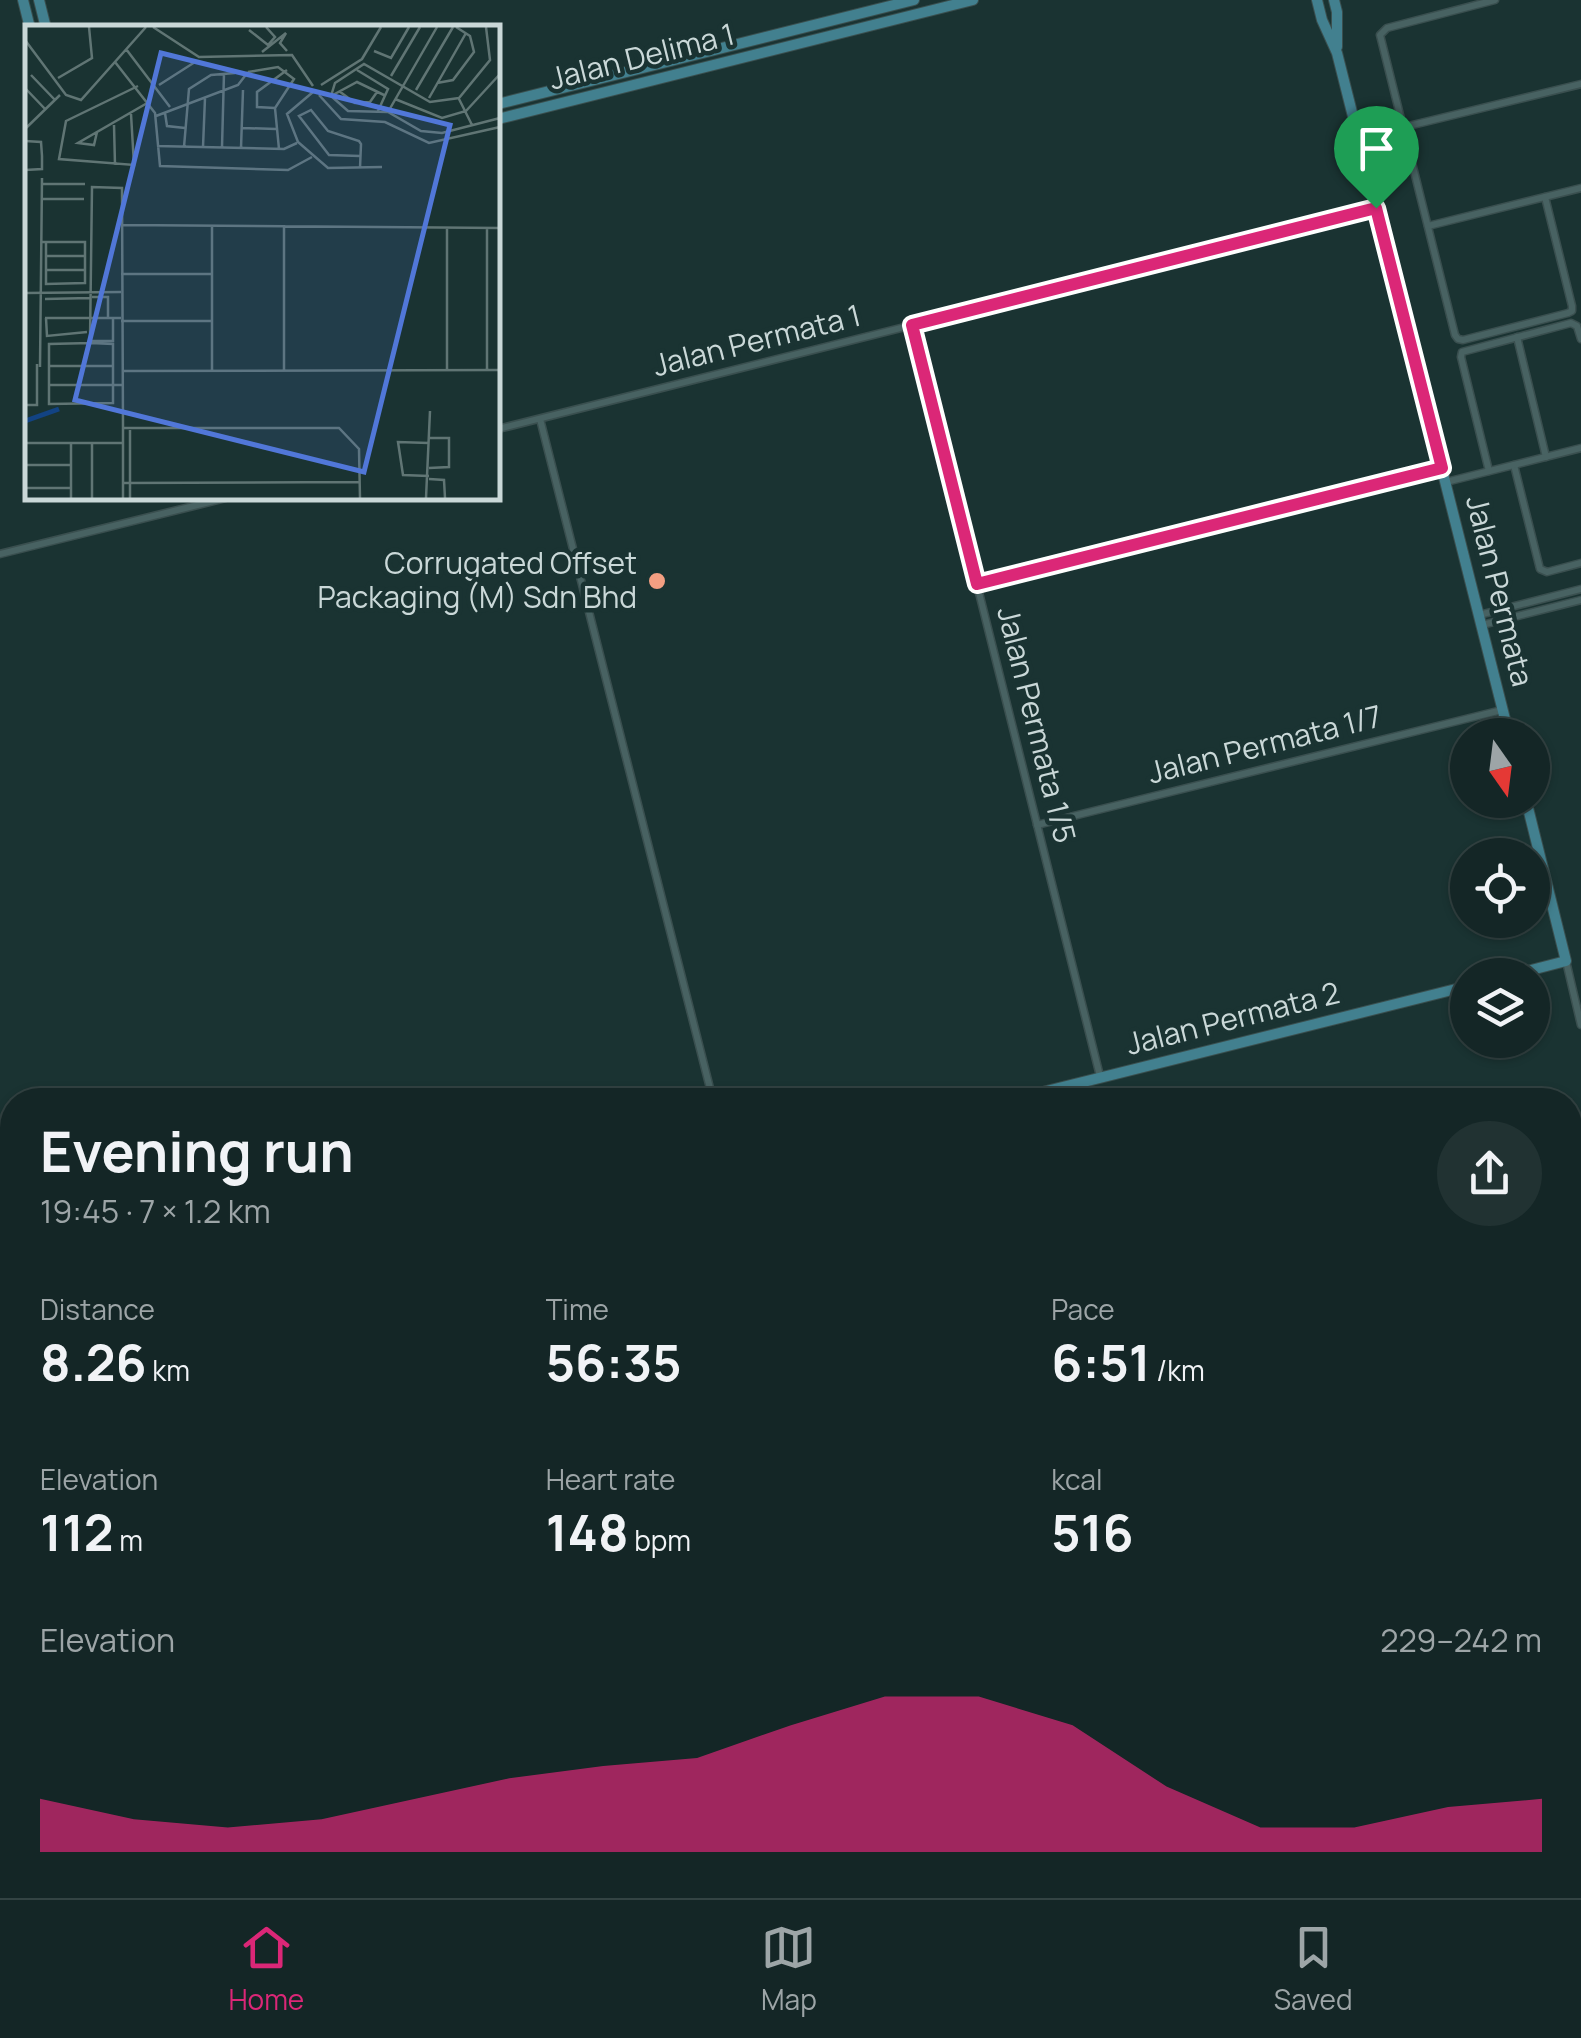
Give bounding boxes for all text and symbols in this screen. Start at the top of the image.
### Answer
street label: Jalan Delima 1 [545,13,739,98]
inset map [25,25,500,500]
pin [1334,106,1419,209]
icon: arrive [1349,121,1404,176]
street label: Jalan Permata 1 [648,294,865,385]
street label: Jalan Permata [1457,491,1544,690]
place label: Corrugated Offset Packaging (M) Sdn Bhd [318,542,637,617]
marker: Corrugated Offset Packaging (M) Sdn Bhd [646,570,668,592]
street label: Jalan Permata 1/5 [988,602,1087,847]
street label: Jalan Permata 1/7 [1143,695,1386,792]
north arrow [1450,718,1550,818]
map controls [1450,718,1550,1058]
button: locate [1450,838,1550,938]
button: layers [1450,958,1550,1058]
street label: Jalan Permata 2 [1122,971,1344,1064]
text: Evening run [40,1113,354,1189]
button: share [1437,1121,1542,1226]
text: 19:45 · 7 × 1.2 km [40,1189,271,1233]
text: Distance [40,1290,155,1328]
text: Time [546,1290,609,1328]
text: Pace [1051,1290,1115,1328]
text: 8.26 [40,1328,147,1396]
text: 56:35 [546,1328,682,1396]
text: 6:51 [1051,1328,1151,1396]
text: km [147,1351,190,1389]
text: /km [1151,1351,1205,1389]
text: Elevation [40,1460,158,1498]
text: Heart rate [546,1460,675,1498]
text: kcal [1051,1460,1102,1498]
text: 112 [40,1498,114,1566]
text: 148 [546,1498,629,1566]
text: 516 [1051,1498,1134,1566]
text: m [114,1521,143,1559]
text: bpm [629,1521,691,1559]
text: Elevation [40,1618,175,1662]
text: 229–242 m [1380,1618,1542,1662]
tab: Home [228,1920,304,2018]
tab: Map [761,1920,817,2018]
tab: Saved [1274,1920,1353,2018]

